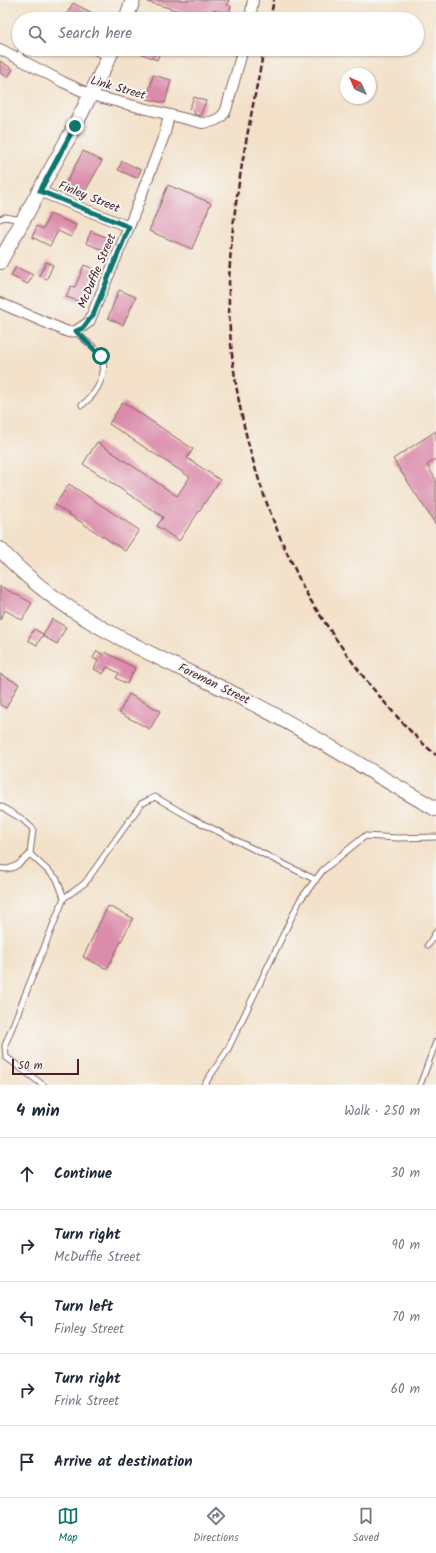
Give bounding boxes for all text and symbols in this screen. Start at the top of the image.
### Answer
search box [12,12,424,56]
text: Search here [58,22,132,46]
icon: search [26,23,48,45]
north arrow [340,68,376,104]
street label: Link Street [88,71,148,105]
route end [66,117,84,135]
street label: Finley Street [55,176,123,218]
street label: McDuffie Street [73,230,121,311]
route start [92,347,110,365]
street label: Foreman Street [175,658,253,710]
scale bar [12,1057,79,1076]
text: 50 m [18,1057,43,1075]
text: 4 min [16,1098,60,1125]
text: Walk · 250 m [344,1101,420,1122]
text: Continue [54,1162,112,1186]
icon: ahead [16,1163,38,1185]
text: 30 m [391,1163,420,1184]
text: Turn right [54,1223,121,1247]
icon: right [16,1235,38,1257]
text: 90 m [392,1235,420,1256]
text: McDuffie Street [54,1247,140,1268]
text: Turn left [54,1295,114,1319]
icon: left [16,1307,38,1329]
text: 70 m [392,1307,420,1328]
text: Finley Street [54,1319,124,1340]
text: Turn right [54,1367,121,1391]
icon: right [16,1379,38,1401]
text: 60 m [391,1379,420,1400]
text: Frink Street [54,1391,119,1412]
text: Arrive at destination [54,1450,193,1474]
icon: arrive [16,1451,38,1473]
tab: Map [57,1505,79,1547]
tab: Directions [193,1505,239,1547]
tab: Saved [353,1505,379,1547]

